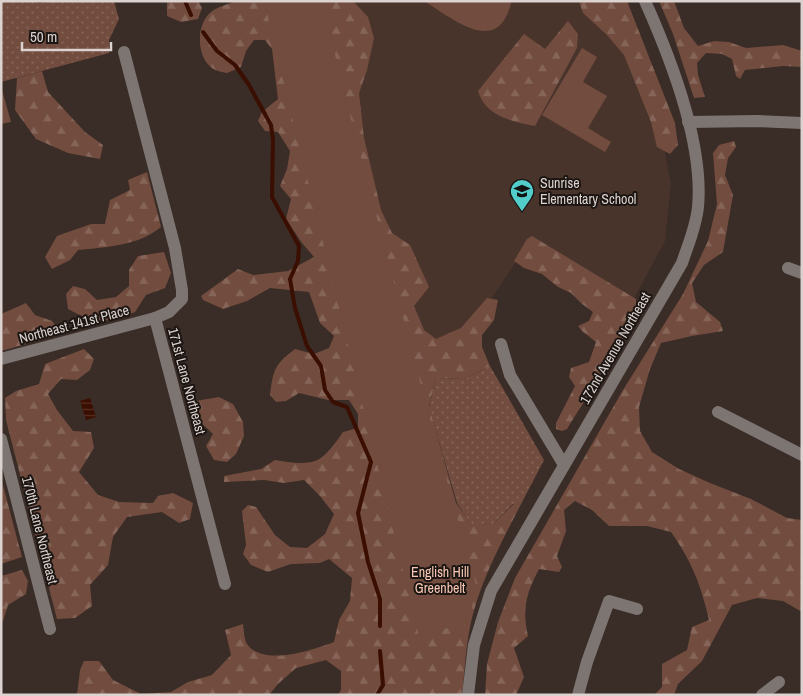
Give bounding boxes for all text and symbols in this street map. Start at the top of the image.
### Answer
scale bar [22,20,111,52]
text: 50 m [30,26,57,47]
place label: Sunrise Elementary School [540,174,636,208]
school or university icon: Sunrise Elementary School [509,178,535,212]
street label: 172nd Avenue Northeast [576,289,654,407]
street label: Northeast 141st Place [17,301,131,347]
street label: 171st Lane Northeast [164,326,210,436]
street label: 170th Lane Northeast [18,474,62,586]
park label: English Hill Greenbelt [411,563,469,597]

